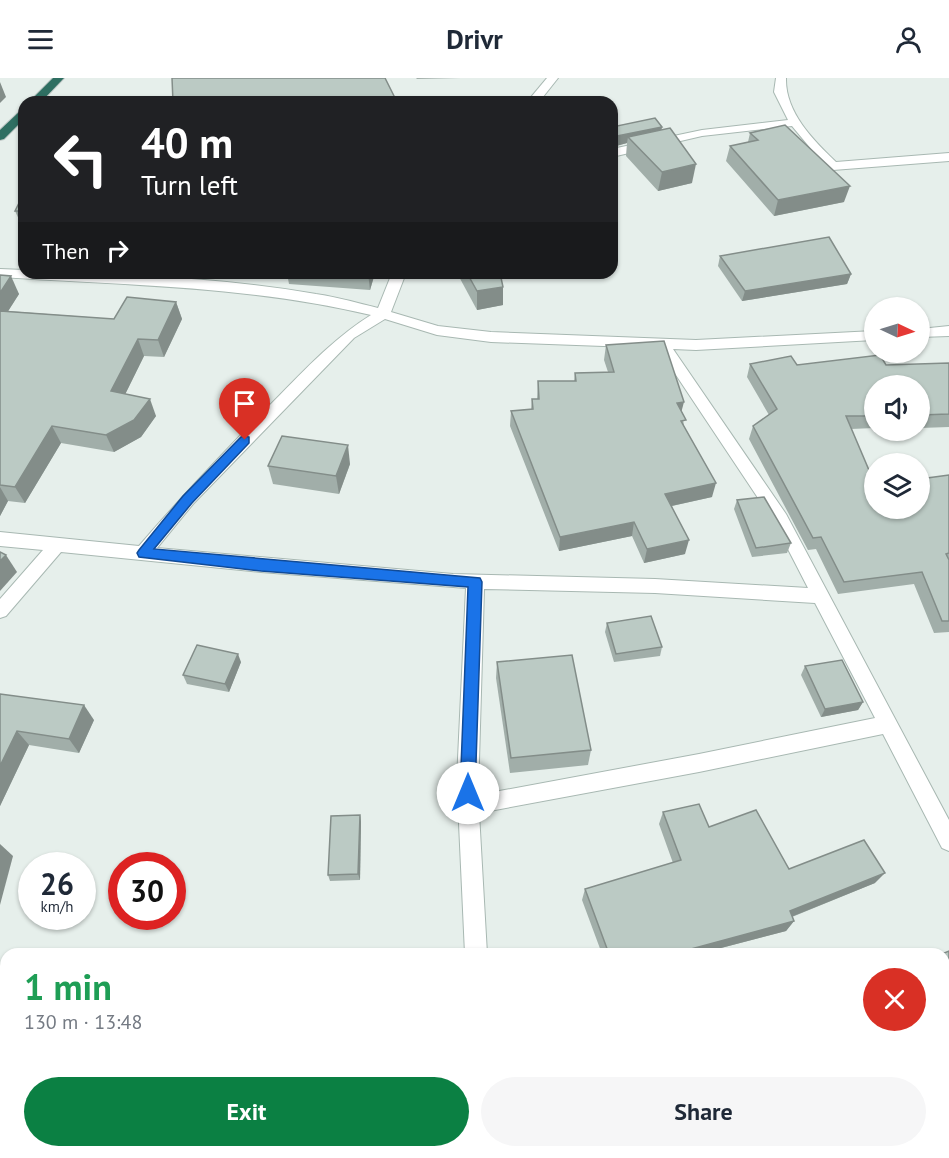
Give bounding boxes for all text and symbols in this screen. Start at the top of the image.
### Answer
text: Drivr [446,22,503,56]
icon: menu [24,23,57,56]
icon: person [892,23,925,56]
text: 40 m [141,115,233,170]
icon: left [42,120,120,198]
text: Turn left [141,168,238,202]
icon: right [101,234,134,267]
text: Then [42,237,89,265]
north arrow [864,297,930,363]
map controls [864,297,930,519]
button: sound [864,375,930,441]
pin [219,378,270,440]
icon: arrive [228,387,261,420]
button: layers [864,453,930,519]
position arrow [436,761,500,825]
speed limit sign: 30 [108,852,186,930]
text: 26 [40,864,74,903]
text: km/h [41,897,73,916]
text: 1 min [24,963,112,1010]
button: close [863,968,926,1031]
text: 130 m · 13:48 [24,1009,142,1035]
button: Exit [24,1077,469,1146]
button: Share [481,1077,926,1146]

